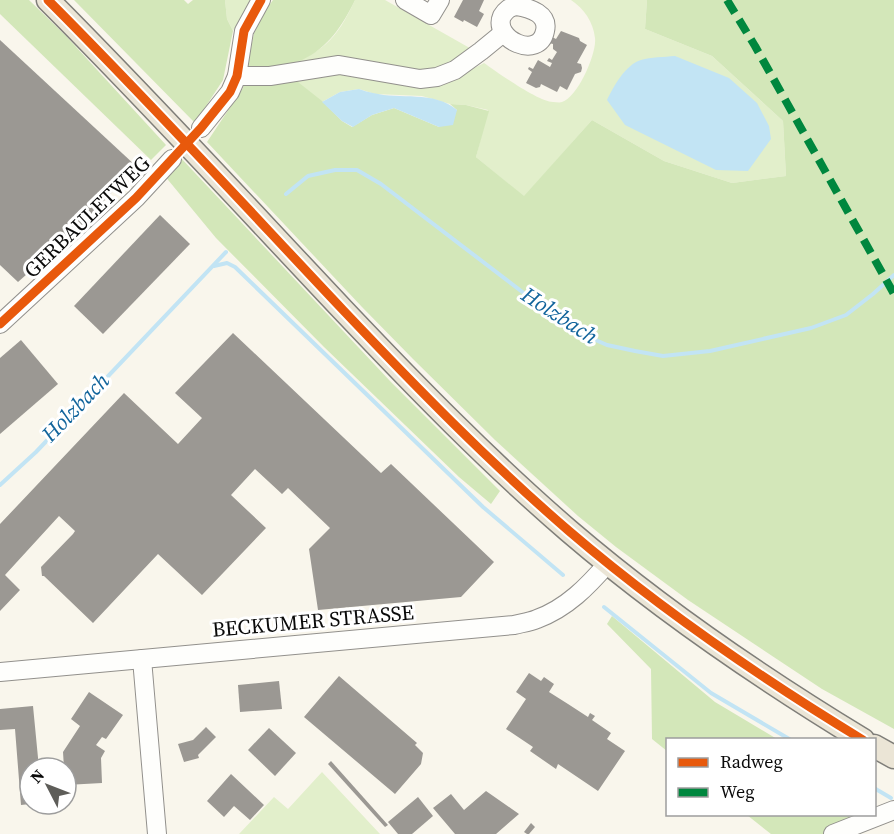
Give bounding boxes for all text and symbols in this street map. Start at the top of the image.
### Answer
street label: GERBAULETWEG [17,149,156,284]
water label: Holzbach [515,279,604,351]
water label: Holzbach [34,366,115,449]
street label: BECKUMER STRASSE [211,597,415,644]
legend [666,738,876,816]
text: Radweg [720,749,783,774]
north arrow [18,756,78,816]
text: N [25,764,49,788]
text: Weg [720,779,755,804]

